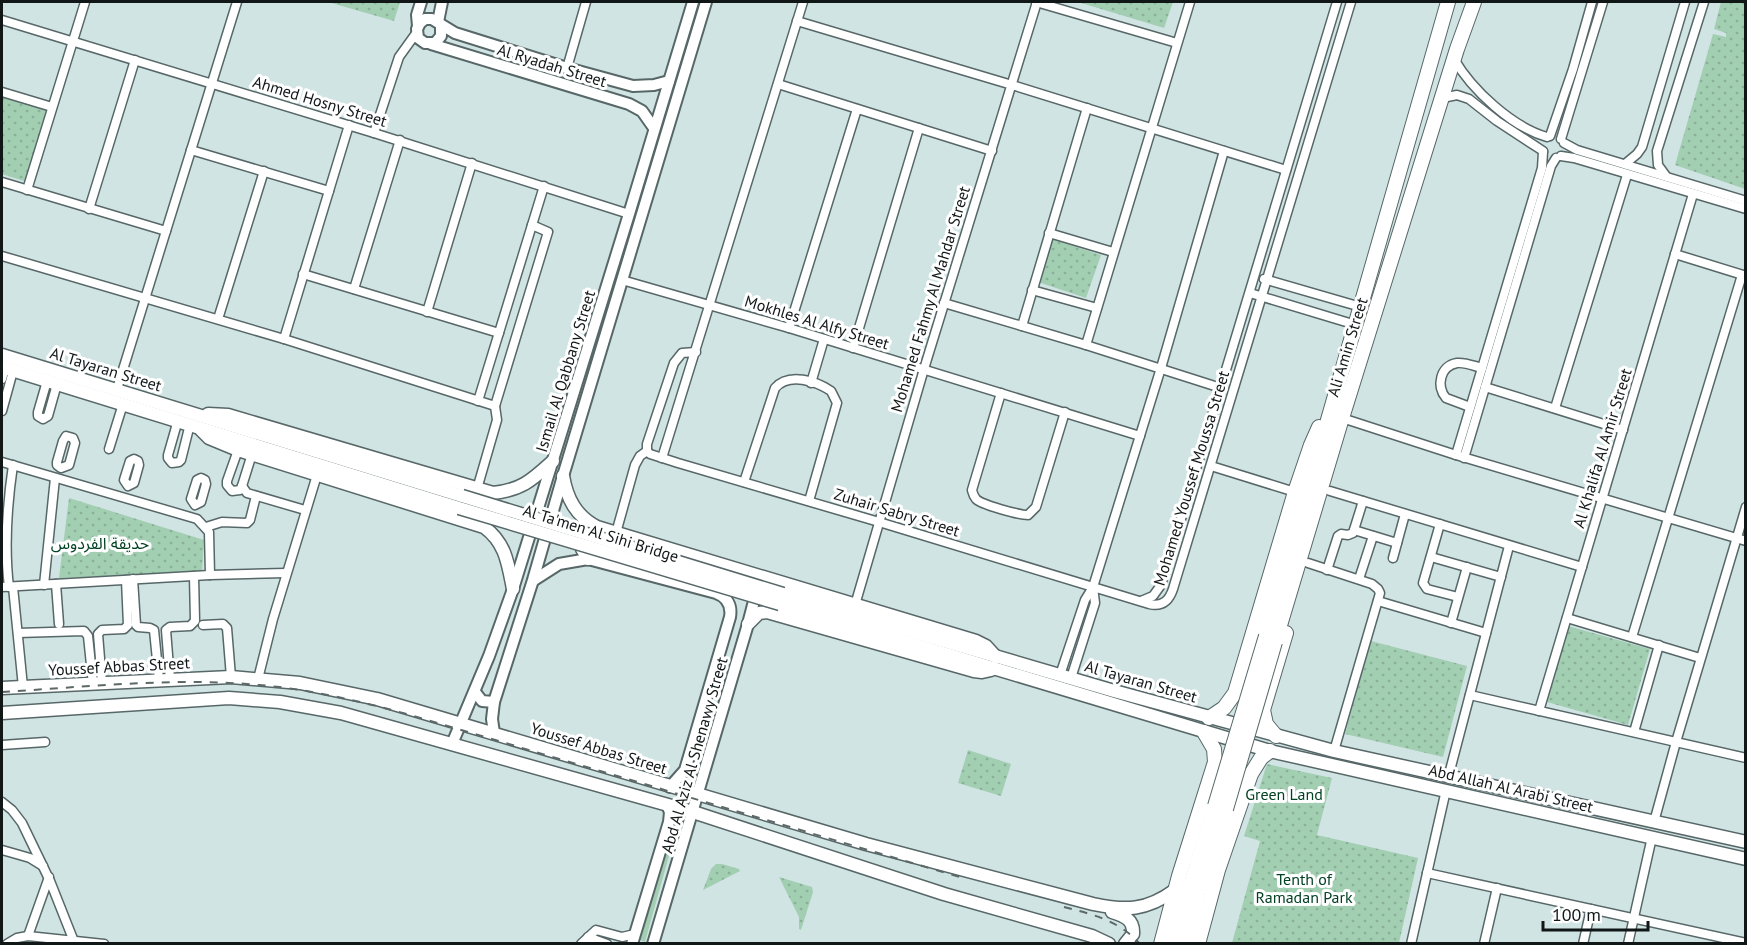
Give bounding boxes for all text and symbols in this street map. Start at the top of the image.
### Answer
street label: Al Ryadah Street [495,39,610,91]
street label: Ahmed Hosny Street [251,71,390,131]
street label: Mohamed Fahmy Al Mahdar Street [886,183,974,414]
street label: Ismail Al Qabbany Street [531,287,599,454]
street label: Mokhles Al Alfy Street [742,291,892,354]
street label: Ali Amin Street [1322,294,1372,399]
street label: Al Tayaran Street [48,343,165,396]
street label: Al Khalifa Al Amir Street [1568,365,1636,530]
street label: Mohamed Youssef Moussa Street [1149,368,1233,588]
street label: Zuhair Sabry Street [832,483,963,541]
street label: Al Ta'men Al Sihi Bridge [521,500,681,566]
park label: حديقة الفردوس [51,533,149,553]
street label: Youssef Abbas Street [48,652,191,680]
street label: Abd Al Aziz Al Shenawy Street [656,654,732,855]
street label: Al Tayaran Street [1083,655,1200,707]
street label: Youssef Abbas Street [528,718,670,778]
street label: Abd Allah Al Arabi Street [1427,759,1596,817]
park label: Green Land [1245,784,1323,804]
park label: Tenth of Ramadan Park [1255,869,1353,907]
scale bar [1543,894,1648,932]
text: 100 m [1552,903,1601,926]

